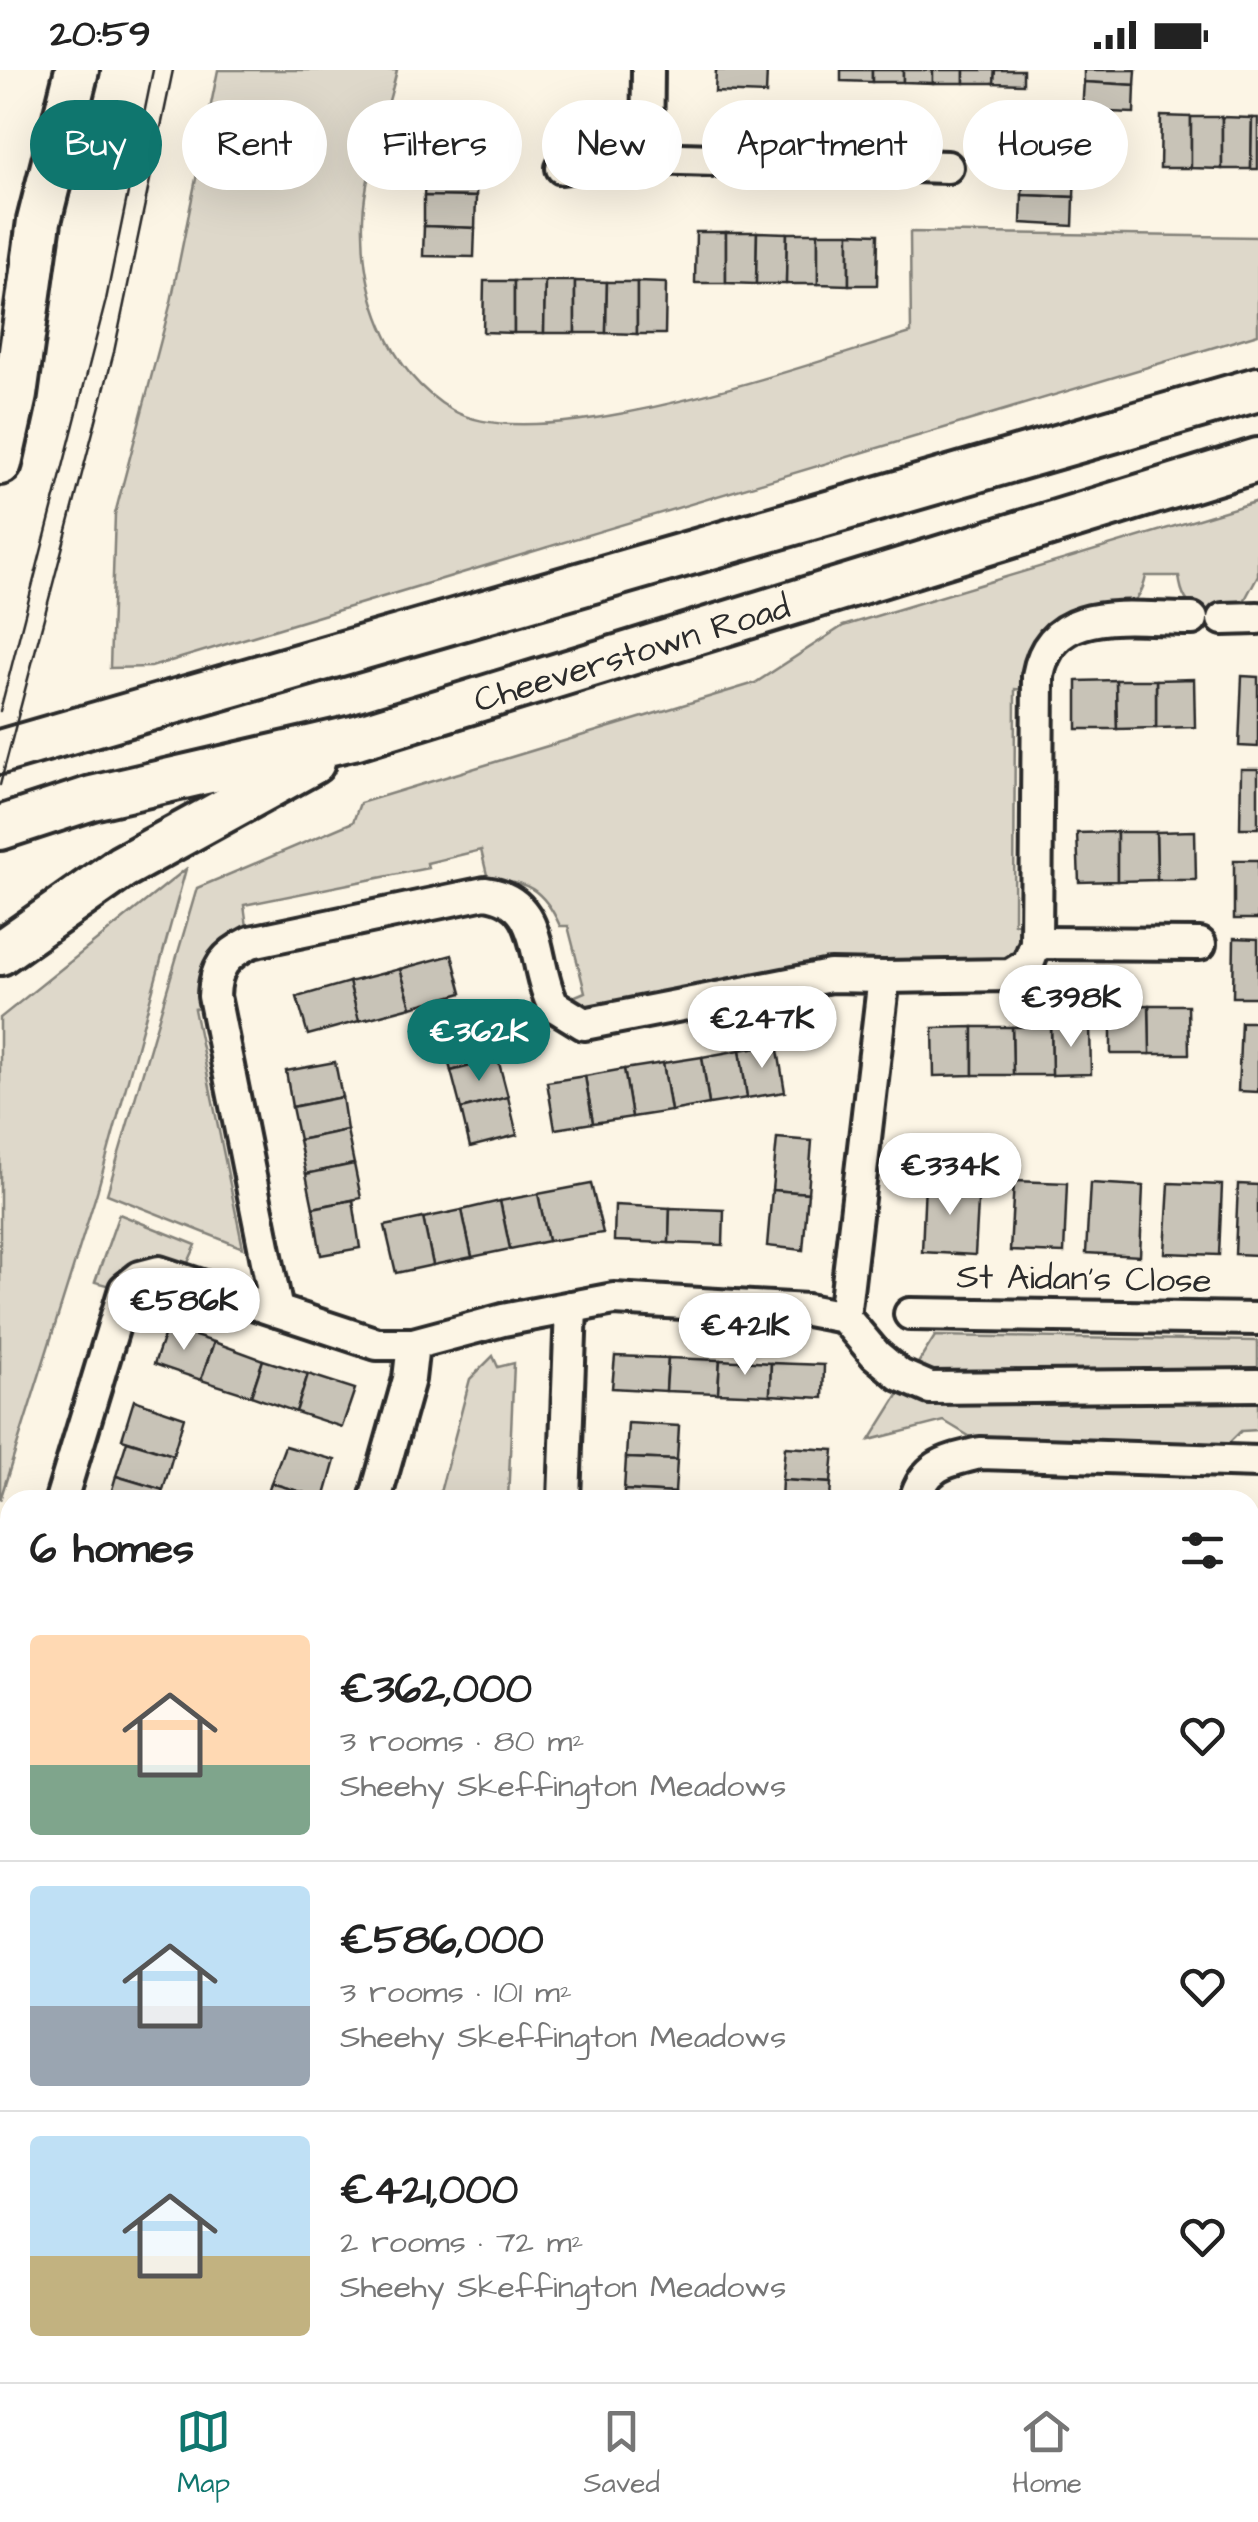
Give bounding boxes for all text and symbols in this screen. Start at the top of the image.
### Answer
text: 20:59 [50,9,151,61]
chip: Buy [30,100,162,190]
chip: Rent [182,100,327,190]
chip: Filters [347,100,522,190]
chip: New [542,100,682,190]
chip: Apartment [702,100,943,190]
chip: House [963,100,1128,190]
street label: Cheeverstown Road [468,583,796,725]
pin: €398K [1001,965,1141,1050]
text: €398K [1021,975,1121,1020]
pin: €247K [692,986,832,1071]
text: €247K [710,996,814,1041]
pin: €362K [409,999,549,1084]
text: €362K [429,1009,529,1054]
pin: €334K [880,1133,1020,1218]
text: €334K [900,1143,1000,1188]
street label: St Aidan's Close [956,1252,1212,1306]
pin: €586K [114,1268,254,1353]
text: €586K [130,1278,238,1323]
pin: €421K [675,1293,815,1378]
text: €421K [701,1303,790,1348]
text: 6 homes [30,1521,194,1579]
icon: filters [1175,1523,1230,1578]
text: €362,000 [340,1661,532,1719]
icon: home [110,1675,230,1795]
icon: heart [1175,1708,1230,1763]
text: 3 rooms · 80 m² [340,1719,585,1764]
text: Sheehy Skeffington Meadows [340,1764,786,1809]
text: €586,000 [340,1912,544,1970]
icon: home [110,1926,230,2046]
icon: heart [1175,1959,1230,2014]
text: 3 rooms · 101 m² [340,1970,572,2015]
text: Sheehy Skeffington Meadows [340,2015,786,2060]
text: €421,000 [340,2162,518,2220]
icon: home [110,2176,230,2296]
icon: heart [1175,2209,1230,2264]
text: 2 rooms · 72 m² [340,2220,584,2265]
text: Sheehy Skeffington Meadows [340,2265,786,2310]
tab: Map [176,2404,231,2503]
tab: Saved [584,2404,660,2503]
tab: Home [1012,2404,1082,2503]

